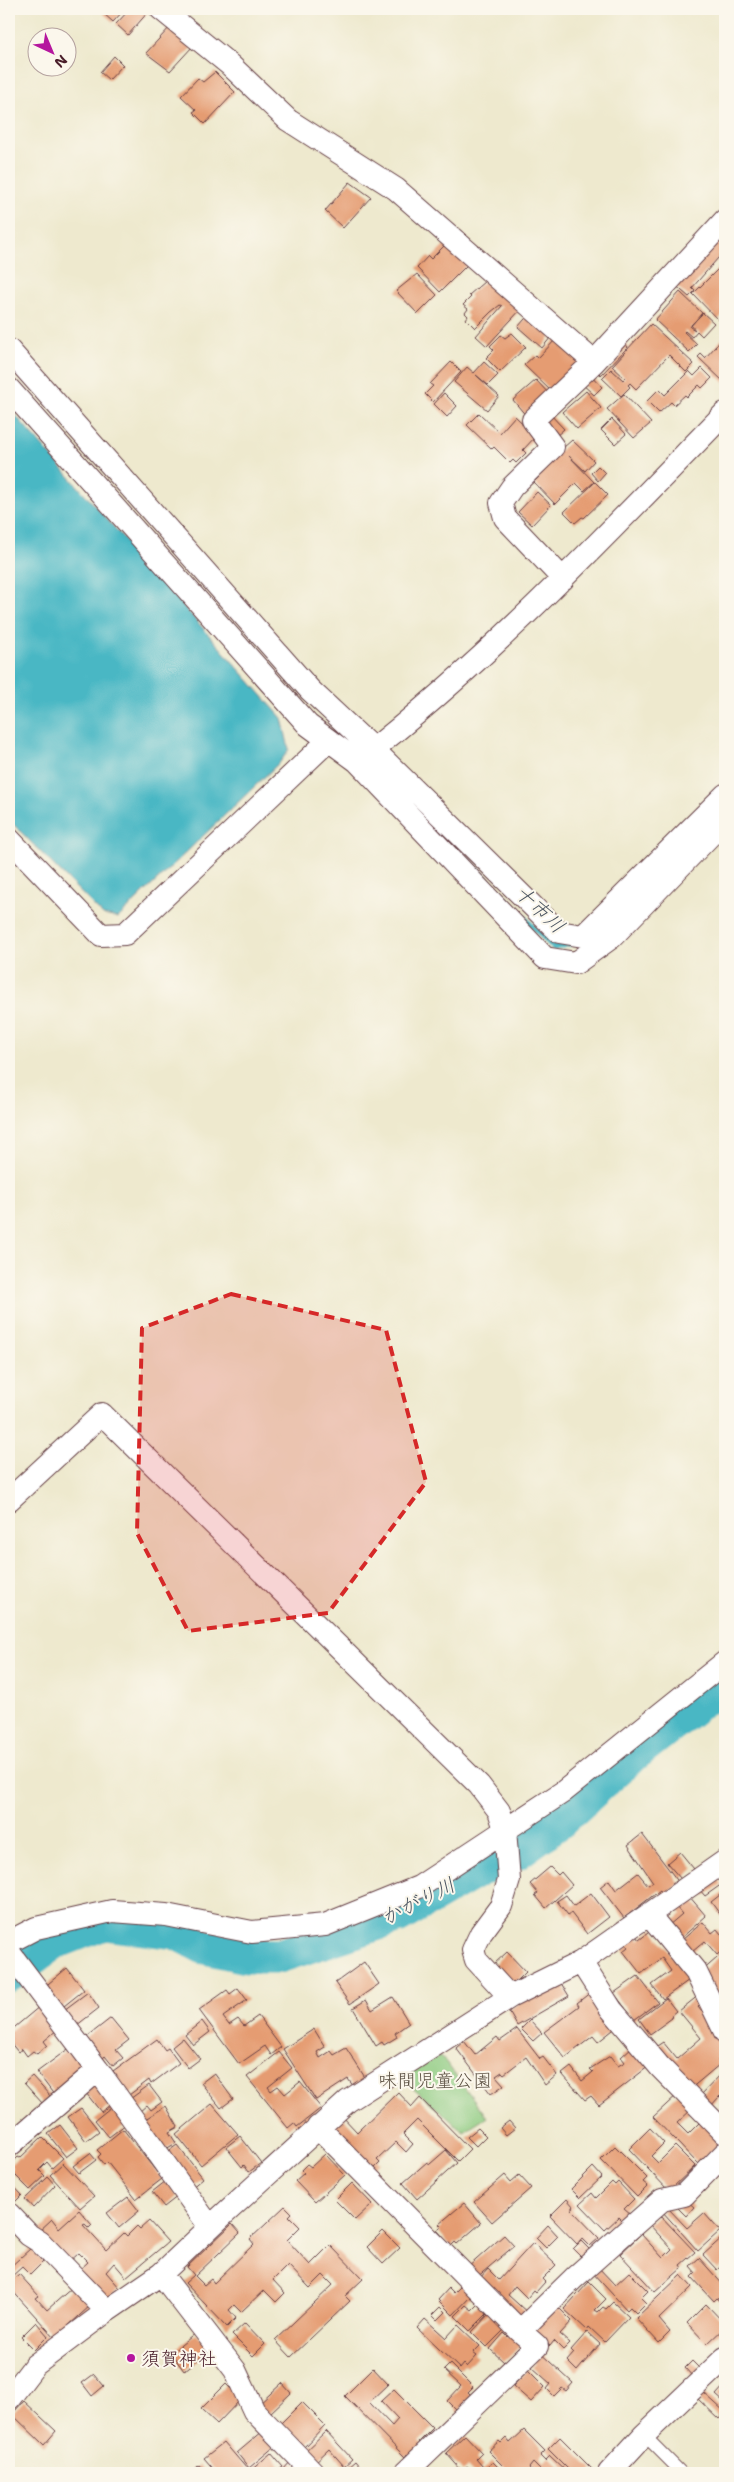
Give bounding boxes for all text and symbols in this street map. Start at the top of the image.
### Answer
north arrow [28,28,78,78]
text: N [51,51,71,72]
water label: 十市川 [509,879,571,939]
water label: かがり川 [376,1871,460,1931]
park label: 味間児童公園 [378,2068,492,2093]
place label: 須賀神社 [141,2346,217,2371]
marker: 須賀神社 [125,2352,137,2364]

